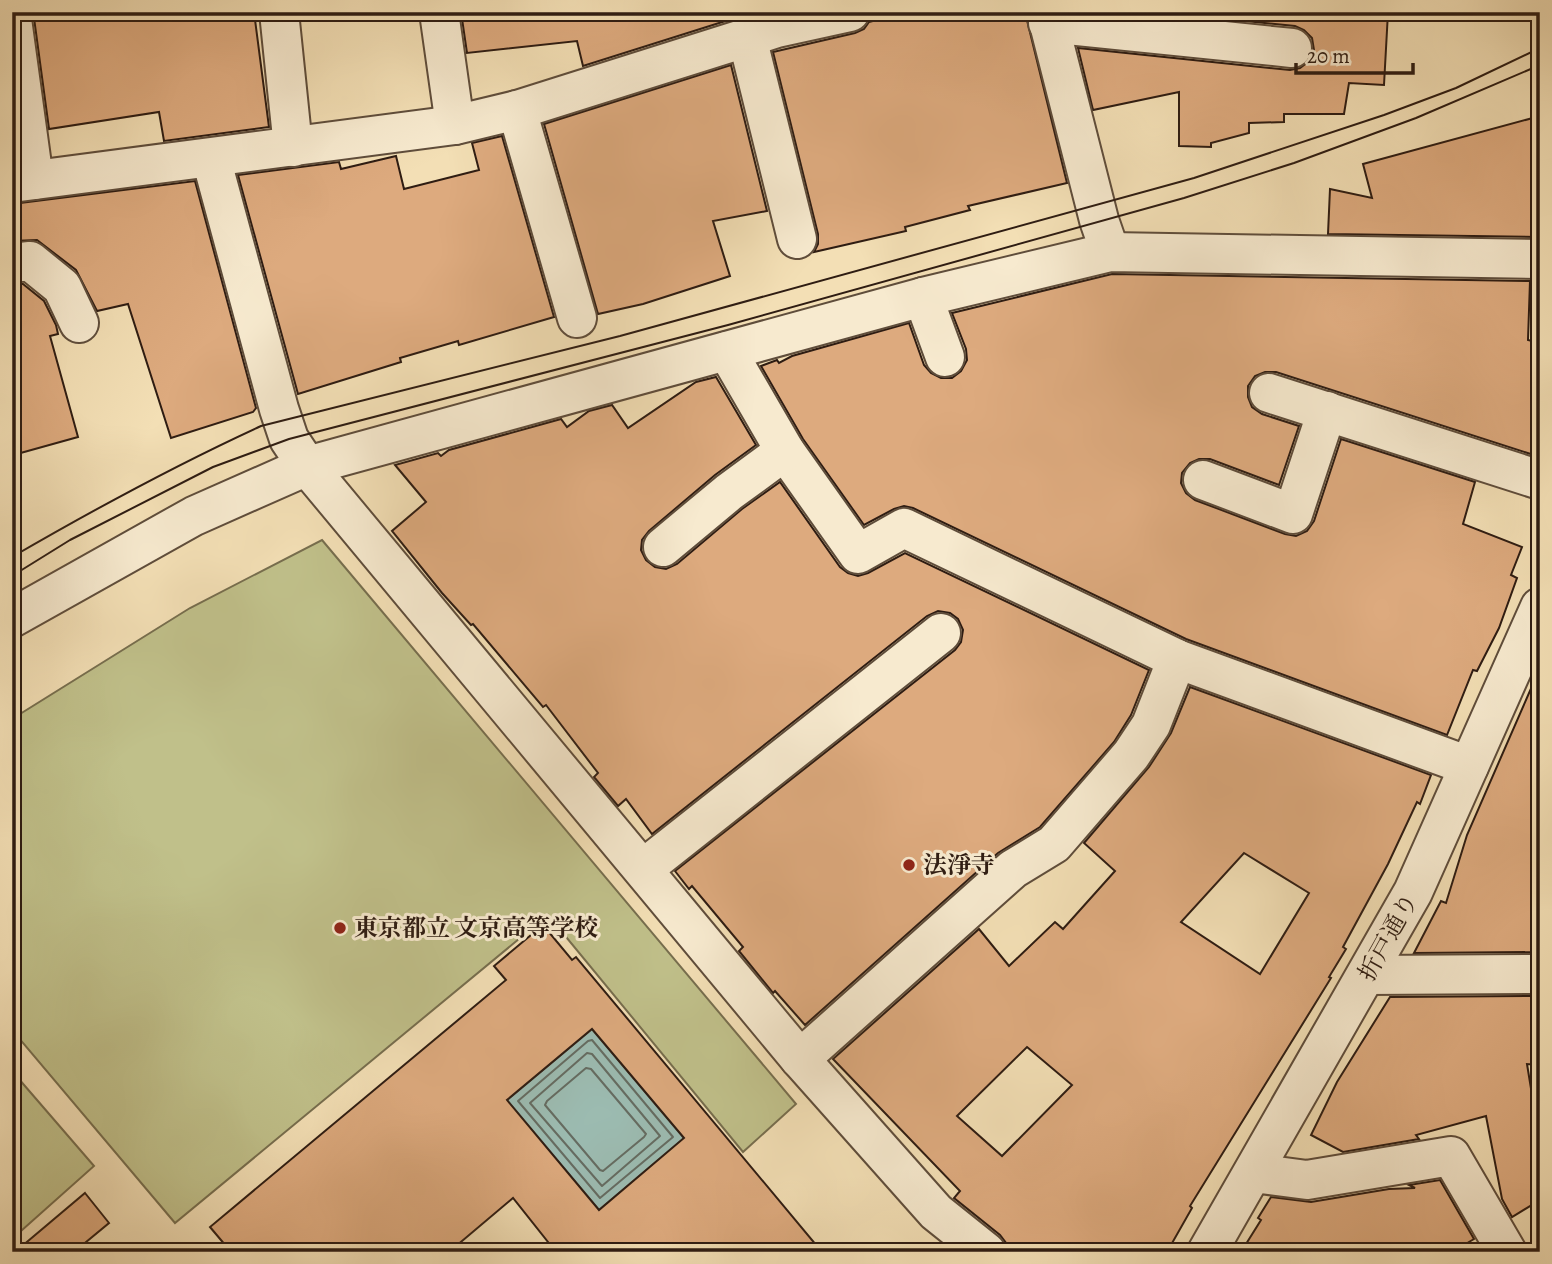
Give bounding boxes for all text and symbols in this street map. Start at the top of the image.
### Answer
scale bar [1296,32,1414,76]
text: 20 m [1307,42,1350,70]
place label: 法淨寺 [923,849,995,881]
marker: 法淨寺 [901,857,917,873]
street label: 折戸通り [1351,887,1425,987]
place label: 東京都立 文京高等学校 [354,912,598,944]
marker: 東京都立 文京高等学校 [332,920,348,936]

